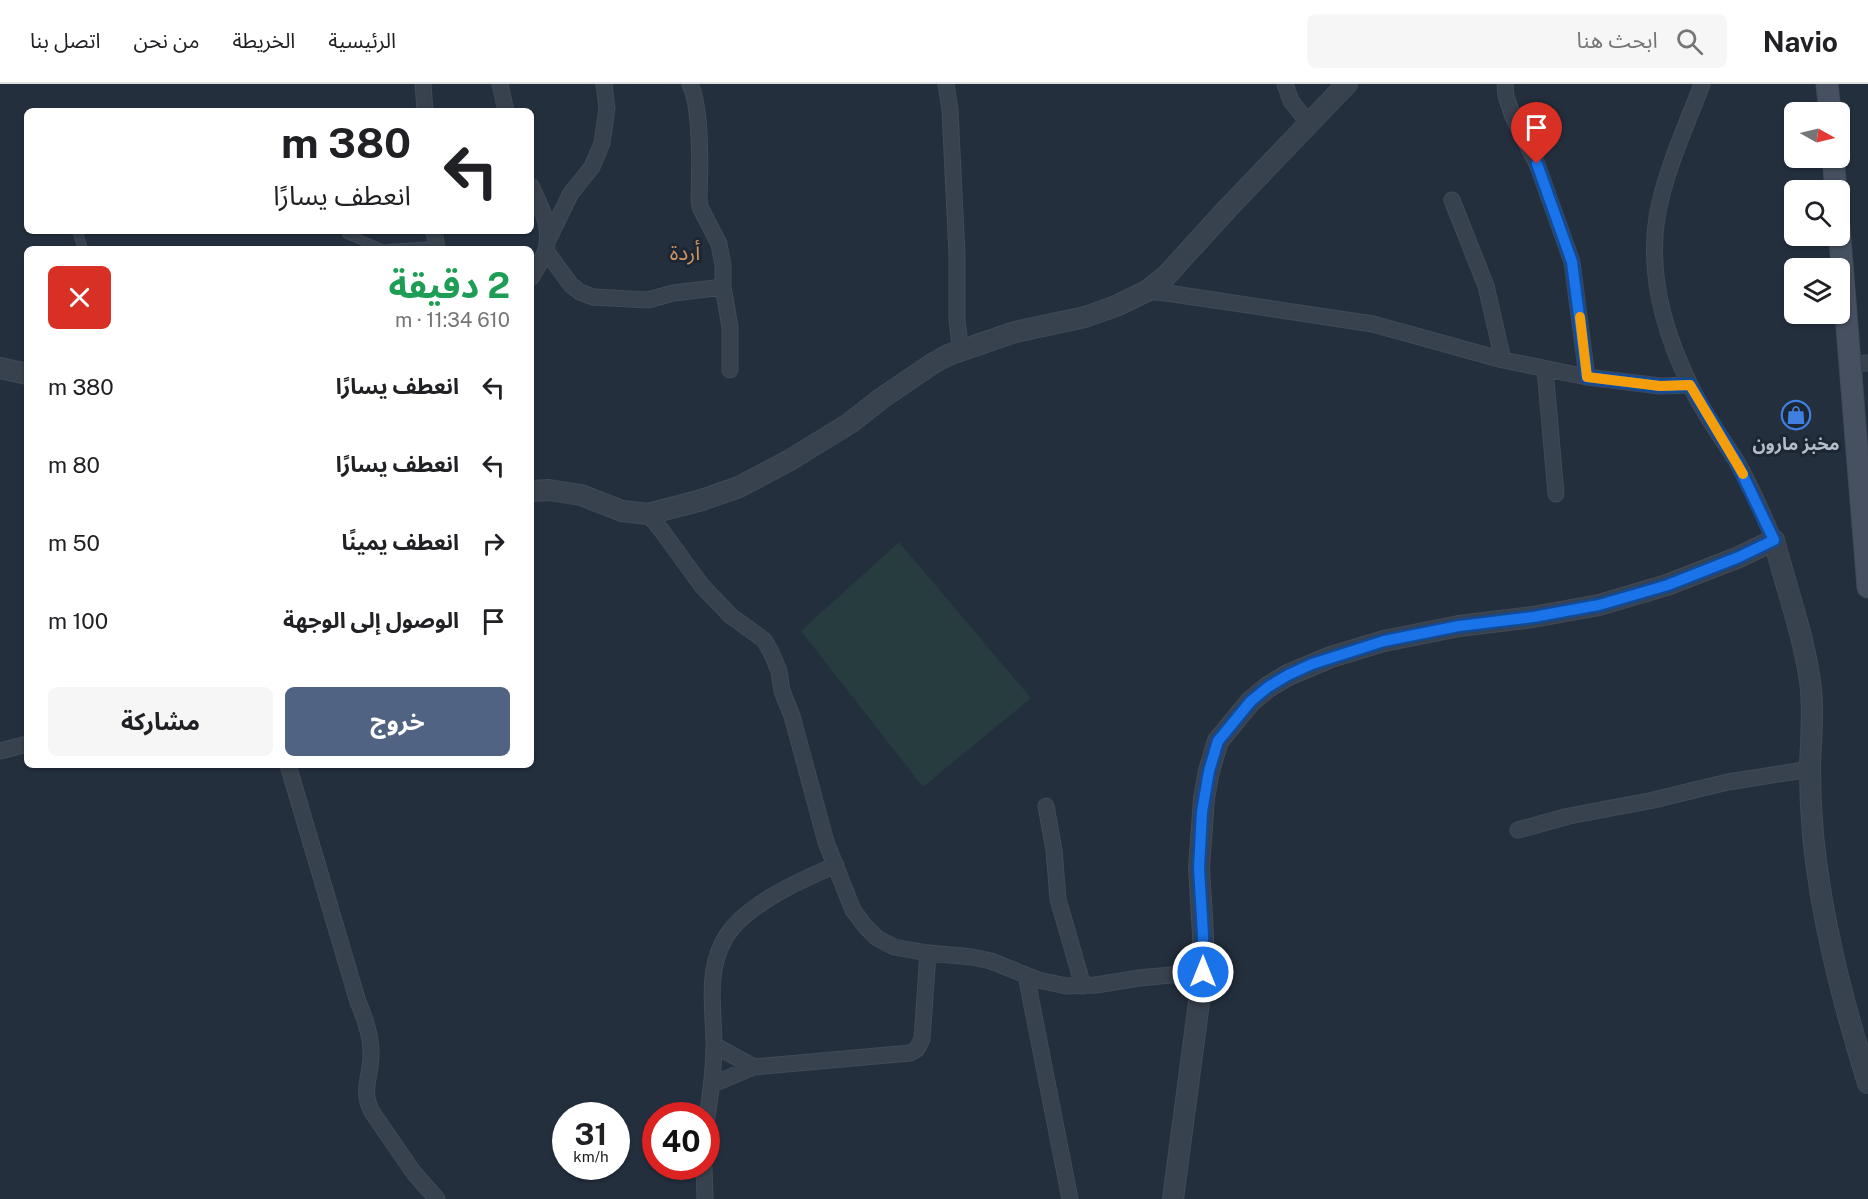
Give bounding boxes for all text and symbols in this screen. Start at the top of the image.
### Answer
search box [1307,14,1727,68]
icon: search [1673,25,1706,58]
text: Navio [1763,25,1838,58]
text: ابحث هنا [1576,27,1658,53]
text: اتصل بنا [30,28,101,53]
text: من نحن [134,28,199,53]
text: الخريطة [232,28,295,53]
text: الرئيسية [328,28,396,53]
pin [1511,102,1562,164]
north arrow [1784,102,1850,168]
map controls [1784,102,1850,324]
icon: arrive [1520,111,1553,144]
text: 380 m [281,118,411,167]
icon: left [432,132,510,210]
text: انعطف يسارًا [273,179,411,211]
button: search [1784,180,1850,246]
district label: أردة [670,240,700,265]
button: layers [1784,258,1850,324]
text: 2 دقيقة [388,264,510,306]
button: close [48,266,111,329]
text: 610 m · 11:34 [395,308,510,332]
icon: left [477,371,510,404]
text: انعطف يسارًا [336,373,459,399]
text: 380 m [48,374,114,400]
shop icon: مخبز مارون [1780,399,1812,431]
place label: مخبز مارون [1752,433,1840,455]
icon: left [477,449,510,482]
text: انعطف يسارًا [336,451,459,477]
text: 80 m [48,452,100,478]
icon: right [477,527,510,560]
text: انعطف يمينًا [342,529,459,555]
text: 50 m [48,530,100,556]
icon: arrive [477,605,510,638]
text: الوصول إلى الوجهة [283,607,459,633]
text: 100 m [48,608,108,634]
button: مشاركة [48,687,273,756]
button: خروج [285,687,510,756]
position arrow [1171,940,1235,1004]
speed limit sign: 40 [642,1102,720,1180]
text: 31 [575,1116,607,1152]
text: km/h [573,1148,609,1165]

